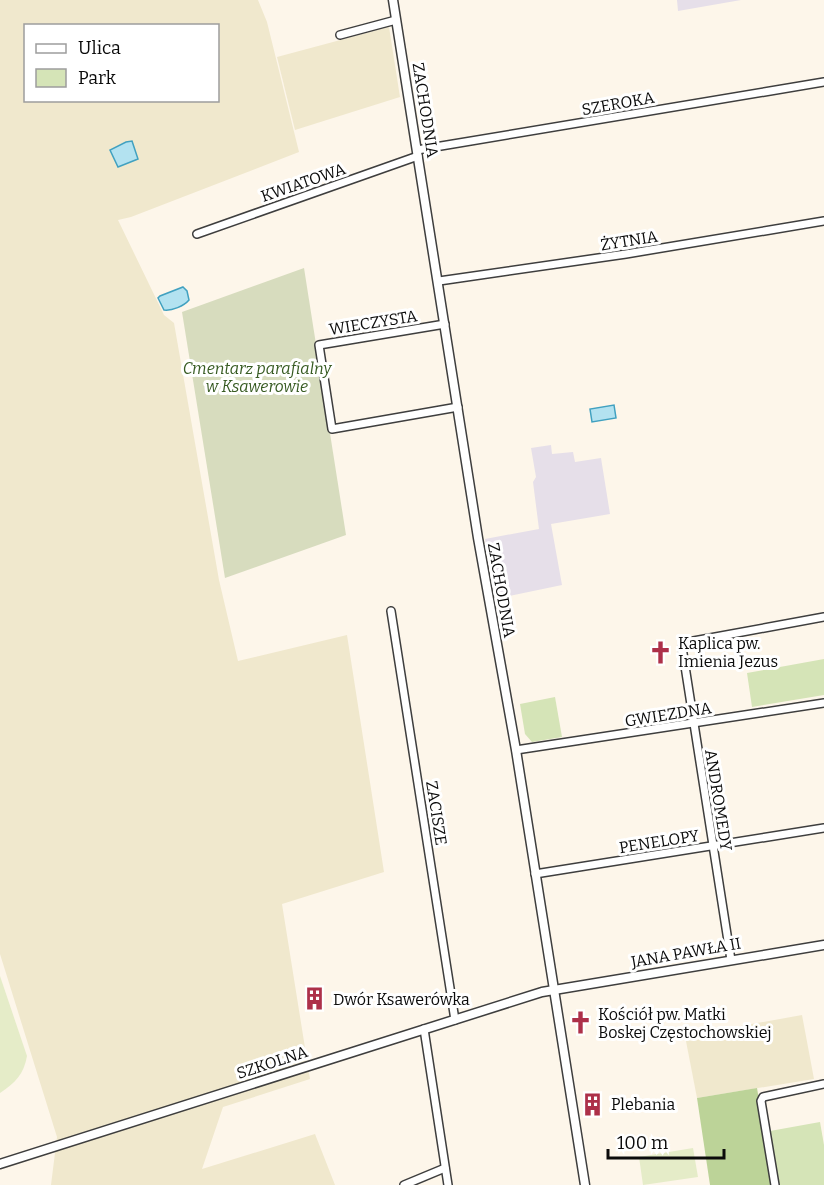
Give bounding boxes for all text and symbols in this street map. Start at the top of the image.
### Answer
legend [24,24,219,102]
text: Ulica [78,37,121,59]
street label: ZACHODNIA [409,61,443,160]
text: Park [78,67,117,89]
street label: SZEROKA [580,88,657,119]
street label: KWIATOWA [258,159,349,206]
street label: ŻYTNIA [599,227,660,254]
street label: WIECZYSTA [328,306,419,339]
park label: Cmentarz parafialny w Ksawerowie [183,359,332,396]
street label: ZACHODNIA [484,541,519,640]
place label: Kaplica pw. Imienia Jezus [678,634,778,671]
church icon: Kaplica pw. Imienia Jezus [647,639,673,665]
street label: GWIEZDNA [623,698,713,731]
street label: ANDROMEDY [701,748,736,853]
street label: ZACISZE [422,780,451,847]
street label: PENELOPY [618,826,701,857]
street label: JANA PAWŁA II [629,933,743,972]
building icon: Dwór Ksawerówka [302,986,328,1012]
place label: Dwór Ksawerówka [333,990,470,1009]
place label: Kościół pw. Matki Boskej Częstochowskiej [598,1005,772,1042]
church icon: Kościół pw. Matki Boskej Częstochowskiej [567,1010,593,1036]
street label: SZKOLNA [234,1042,311,1083]
building icon: Plebania [580,1091,606,1117]
place label: Plebania [611,1095,675,1114]
scale bar [608,1122,724,1160]
text: 100 m [617,1132,668,1154]

